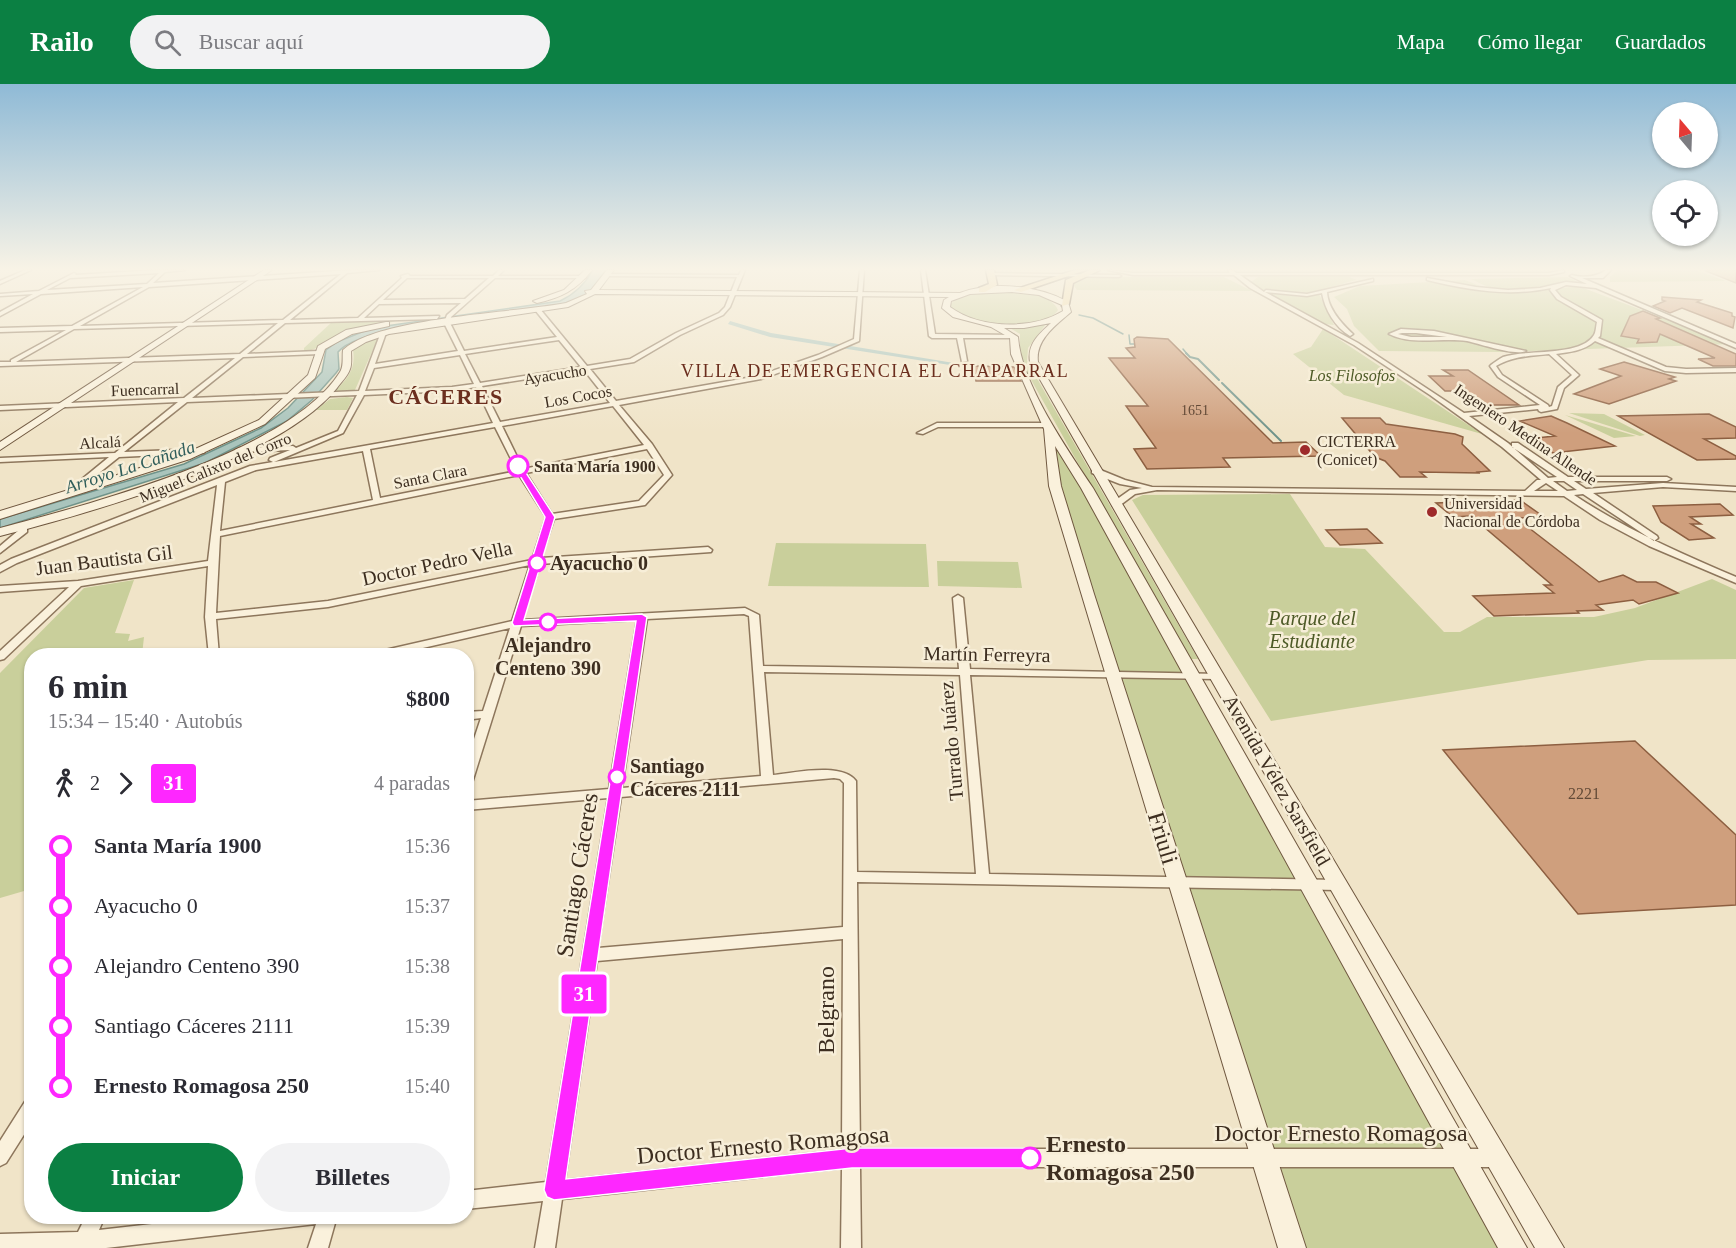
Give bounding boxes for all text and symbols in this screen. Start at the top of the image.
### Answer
search box [130,15,550,69]
text: Railo [30,26,94,57]
icon: search [151,26,184,59]
text: Buscar aquí [199,29,303,54]
text: Mapa [1397,30,1445,54]
text: Cómo llegar [1478,30,1582,54]
text: Guardados [1615,30,1706,54]
north arrow [1652,102,1718,168]
map controls [1652,102,1718,246]
button: locate [1652,180,1718,246]
street label: Ayacucho [522,361,588,389]
district label: VILLA DE EMERGENCIA EL CHAPARRAL [681,361,1069,381]
park label: Los Filosofos [1308,367,1395,385]
street label: Fuencarral [111,380,180,399]
street label: Ingeniero Medina Allende [1451,380,1600,489]
street label: Los Cocos [543,382,613,411]
district label: CÁCERES [388,384,504,409]
house number: 1651 [1181,403,1209,418]
street label: Miguel Calixto del Corro [137,429,294,507]
street label: Alcalá [79,433,121,452]
place label: CICTERRA (Conicet) [1317,433,1397,469]
water label: Arroyo La Cañada [62,437,197,498]
marker: CICTERRA (Conicet) [1298,443,1312,457]
marker: Santa María 1900 [507,455,529,477]
place label: Santa María 1900 [534,458,656,475]
street label: Santa Clara [392,461,468,492]
place label: Universidad Nacional de Córdoba [1444,495,1580,530]
marker: Universidad Nacional de Córdoba [1425,505,1439,519]
street label: Doctor Pedro Vella [360,536,514,590]
street label: Juan Bautista Gil [34,541,174,579]
place label: Ayacucho 0 [550,552,648,575]
marker: Ayacucho 0 [528,554,546,572]
park label: Parque del Estudiante [1267,607,1356,652]
marker: Alejandro Centeno 390 [539,613,557,631]
place label: Alejandro Centeno 390 [495,634,601,679]
street label: Martín Ferreyra [923,642,1051,667]
text: 6 min [48,669,128,705]
street label: Turrado Juárez [935,680,967,802]
text: $800 [406,686,450,711]
street label: Avenida Vélez Sarsfield [1219,691,1335,869]
text: 15:34 – 15:40 · Autobús [48,710,242,732]
place label: Santiago Cáceres 2111 [630,755,740,800]
icon: walk [48,767,81,800]
icon: forward [109,767,142,800]
marker: Santiago Cáceres 2111 [608,768,626,786]
text: 31 [163,771,184,795]
text: 2 [90,772,100,794]
text: 4 paradas [374,772,450,794]
house number: 2221 [1568,785,1600,802]
street label: Santiago Cáceres [551,791,603,959]
street label: Friuli [1143,809,1183,868]
text: Santa María 1900 [94,833,261,858]
text: 15:36 [404,835,450,857]
text: Ayacucho 0 [94,893,198,918]
text: 15:37 [404,895,450,917]
text: Alejandro Centeno 390 [94,953,299,978]
text: 15:38 [404,955,450,977]
street label: Belgrano [813,966,839,1054]
line badge: 31 [557,974,611,1014]
text: 31 [574,982,595,1006]
text: Santiago Cáceres 2111 [94,1013,294,1038]
text: 15:39 [404,1015,450,1037]
text: Ernesto Romagosa 250 [94,1073,309,1098]
text: 15:40 [404,1075,450,1097]
street label: Doctor Ernesto Romagosa [1214,1120,1468,1146]
street label: Doctor Ernesto Romagosa [636,1121,891,1169]
place label: Ernesto Romagosa 250 [1046,1131,1195,1185]
button: Iniciar [48,1143,243,1212]
button: Billetes [255,1143,450,1212]
marker: Ernesto Romagosa 250 [1019,1147,1041,1169]

